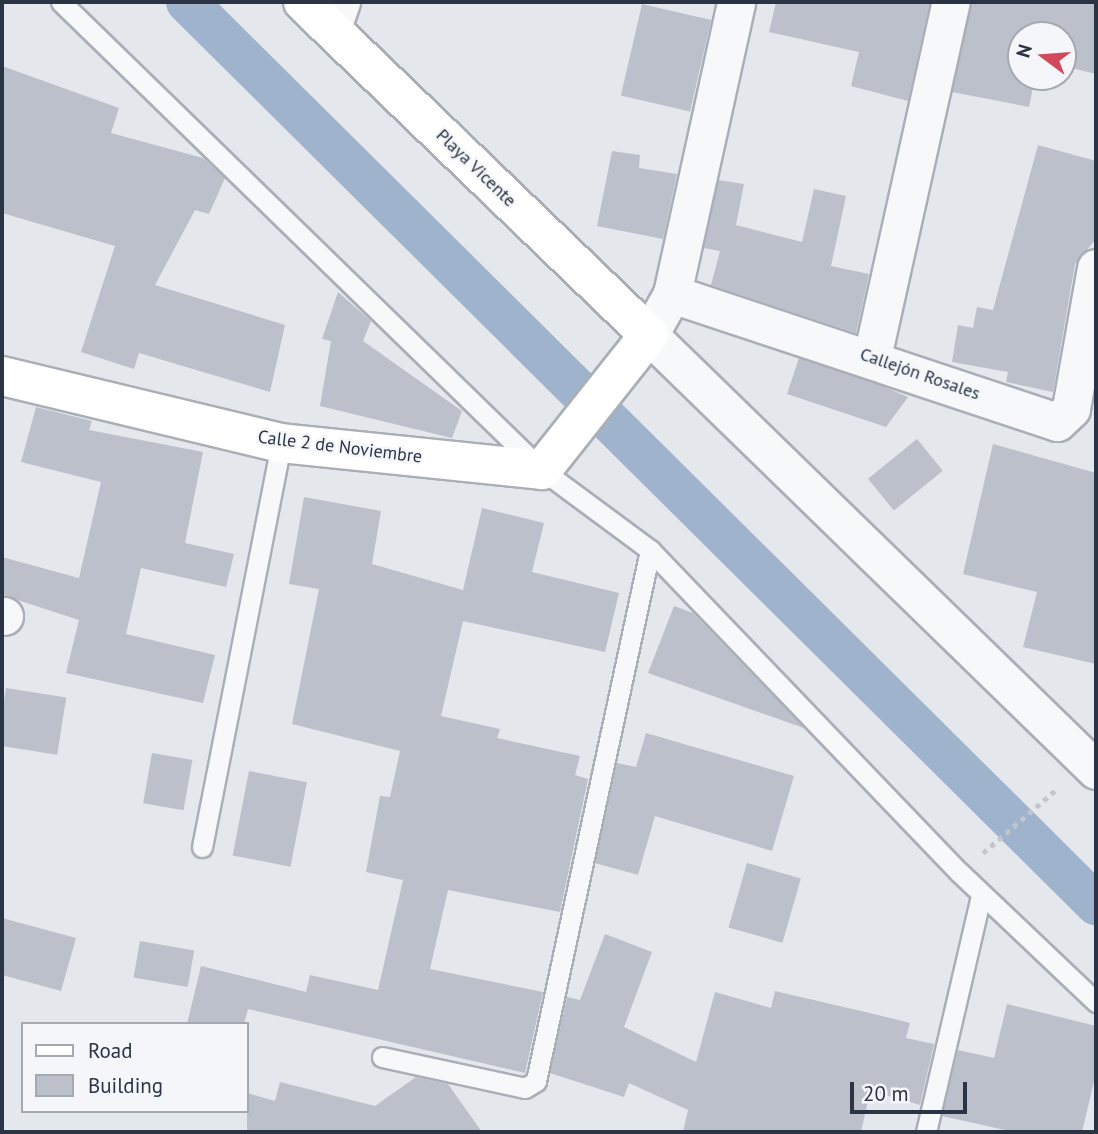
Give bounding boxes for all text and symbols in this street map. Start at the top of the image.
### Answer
north arrow [1007,21,1077,91]
text: N [1010,41,1037,60]
street label: Playa Vicente [431,124,521,212]
street label: Callejón Rosales [857,343,983,405]
street label: Calle 2 de Noviembre [257,426,423,468]
legend [21,1022,248,1113]
text: Road [88,1037,132,1064]
scale bar [853,1068,970,1112]
text: Building [88,1072,163,1099]
text: 20 m [863,1080,909,1107]

